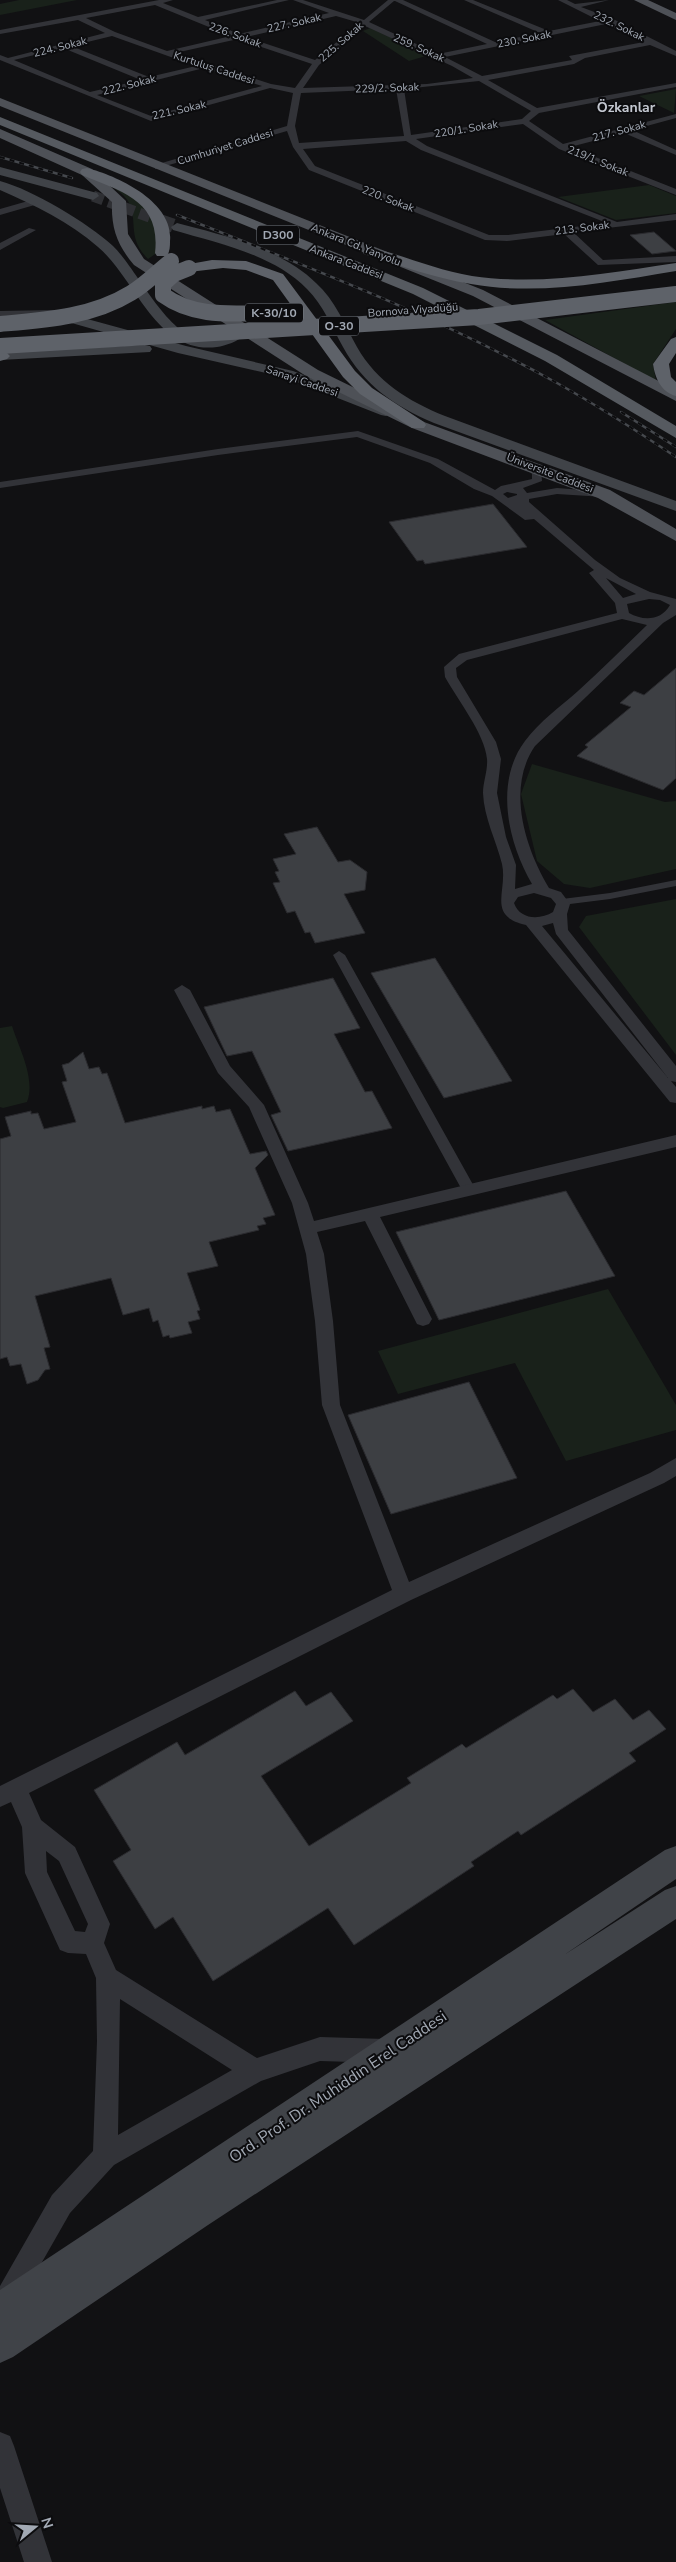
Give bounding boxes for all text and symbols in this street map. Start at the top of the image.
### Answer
street label: 232. Sokak [591,7,647,45]
street label: 227. Sokak [266,9,323,36]
street label: 225. Sokak [315,18,367,66]
street label: 226. Sokak [207,19,264,52]
street label: 230. Sokak [496,26,553,52]
street label: 259. Sokak [391,30,448,66]
street label: 224. Sokak [32,33,89,61]
street label: Kurtuluş Caddesi [172,48,256,88]
street label: 222. Sokak [101,71,158,99]
street label: 229/2. Sokak [355,79,420,97]
street label: 221. Sokak [151,96,208,123]
district label: Özkanlar [597,98,656,117]
street label: 220/1. Sokak [433,116,500,141]
street label: 217. Sokak [591,117,648,145]
street label: Cumhuriyet Caddesi [175,125,275,169]
street label: 219/1. Sokak [565,142,631,180]
street label: 220. Sokak [360,182,417,216]
street label: 213. Sokak [554,217,611,239]
street label: Ankara Cd. Yanyolu [309,220,403,270]
road number: D300 [257,226,299,244]
street label: Ankara Caddesi [307,241,385,283]
street label: Bornova Viyadüğü [367,299,459,321]
road number: K-30/10 [245,304,303,322]
road number: O-30 [319,316,359,336]
street label: Sanayi Caddesi [264,362,340,400]
street label: Üniversite Caddesi [504,450,596,496]
street label: Ord. Prof. Dr. Muhiddin Erel Caddesi [225,2006,451,2168]
north arrow [10,2502,60,2552]
text: N [36,2515,58,2531]

